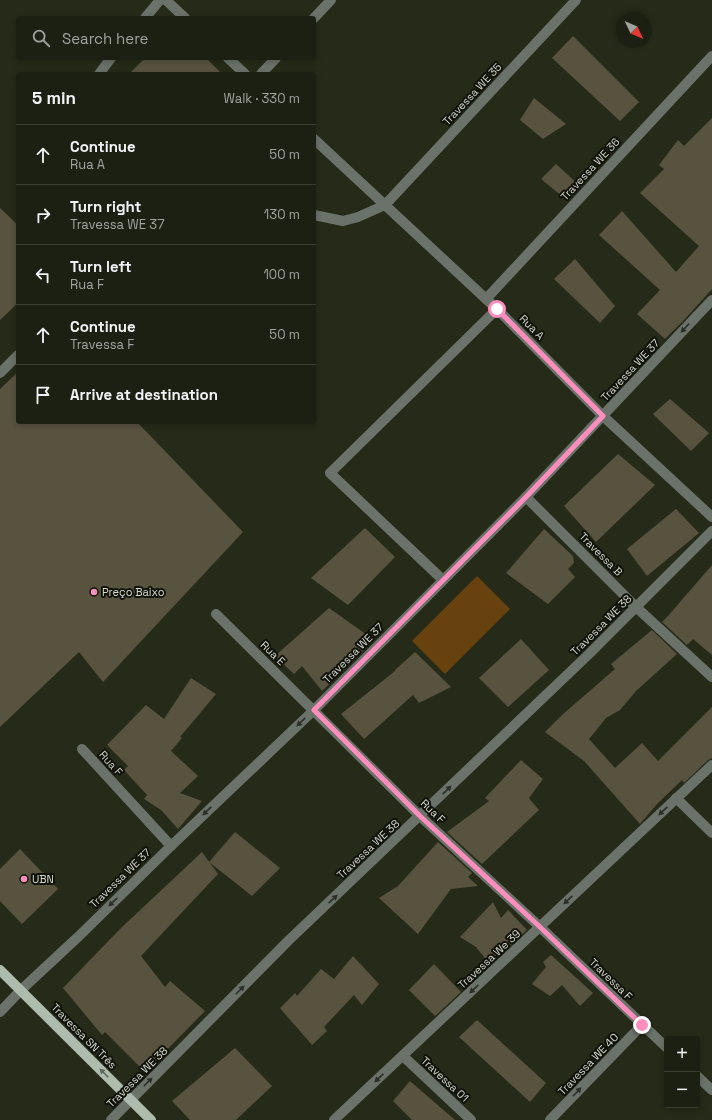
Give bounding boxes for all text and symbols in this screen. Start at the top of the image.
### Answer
north arrow [616,12,652,48]
search box [16,16,316,60]
icon: search [30,27,52,49]
text: Search here [62,29,148,48]
street label: Travessa WE 35 [439,60,505,128]
text: 5 min [32,87,76,109]
text: Walk · 330 m [223,90,300,107]
street label: Travessa WE 36 [557,135,623,203]
text: Continue [70,137,136,156]
icon: ahead [32,144,54,166]
text: 50 m [269,146,300,163]
text: Rua A [70,156,105,173]
text: Turn right [70,197,141,216]
icon: right [32,204,54,226]
text: 130 m [264,206,300,223]
text: Travessa WE 37 [70,216,165,233]
text: Turn left [70,257,132,276]
icon: left [32,264,54,286]
text: 100 m [263,266,300,283]
text: Rua F [70,276,104,293]
route start [488,300,506,318]
street label: Rua A [517,312,547,342]
text: Continue [70,317,136,336]
icon: ahead [32,324,54,346]
one-way arrow [681,324,690,333]
text: 50 m [269,326,300,343]
text: Travessa F [70,336,134,353]
street label: Travessa WE 37 [598,336,662,404]
icon: arrive [32,384,54,406]
text: Arrive at destination [70,385,218,404]
street label: Travessa B [576,529,626,579]
place label: Preço Baixo [102,585,165,599]
marker: Preço Baixo [89,587,99,597]
street label: Travessa WE 38 [568,591,635,658]
street label: Travessa WE 37 [320,620,386,686]
street label: Rua E [258,638,288,668]
one-way arrow [296,717,306,727]
street label: Rua F [96,748,126,778]
one-way arrow [442,785,452,795]
street label: Rua F [418,796,448,826]
one-way arrow [658,806,668,816]
one-way arrow [202,807,212,816]
street label: Travessa WE 38 [334,816,402,882]
street label: Travessa WE 37 [86,845,154,911]
place label: UBN [32,872,54,886]
marker: UBN [19,874,29,884]
one-way arrow [328,895,337,904]
one-way arrow [563,895,573,905]
one-way arrow [108,897,118,907]
street label: Travessa We 39 [455,926,523,992]
street label: Travessa F [587,955,635,1003]
one-way arrow [469,984,479,994]
one-way arrow [235,985,245,995]
street label: Travessa SN Três [48,1000,120,1072]
route end [633,1016,651,1034]
street label: Travessa WE 40 [555,1030,621,1098]
map controls [664,1036,700,1108]
button: + [664,1036,700,1072]
street label: Travessa WE 38 [104,1043,171,1110]
street label: Travessa 01 [418,1053,472,1105]
one-way arrow [99,1068,109,1078]
button: − [664,1072,700,1108]
one-way arrow [374,1073,384,1083]
one-way arrow [143,1077,153,1087]
one-way arrow [573,1087,582,1097]

